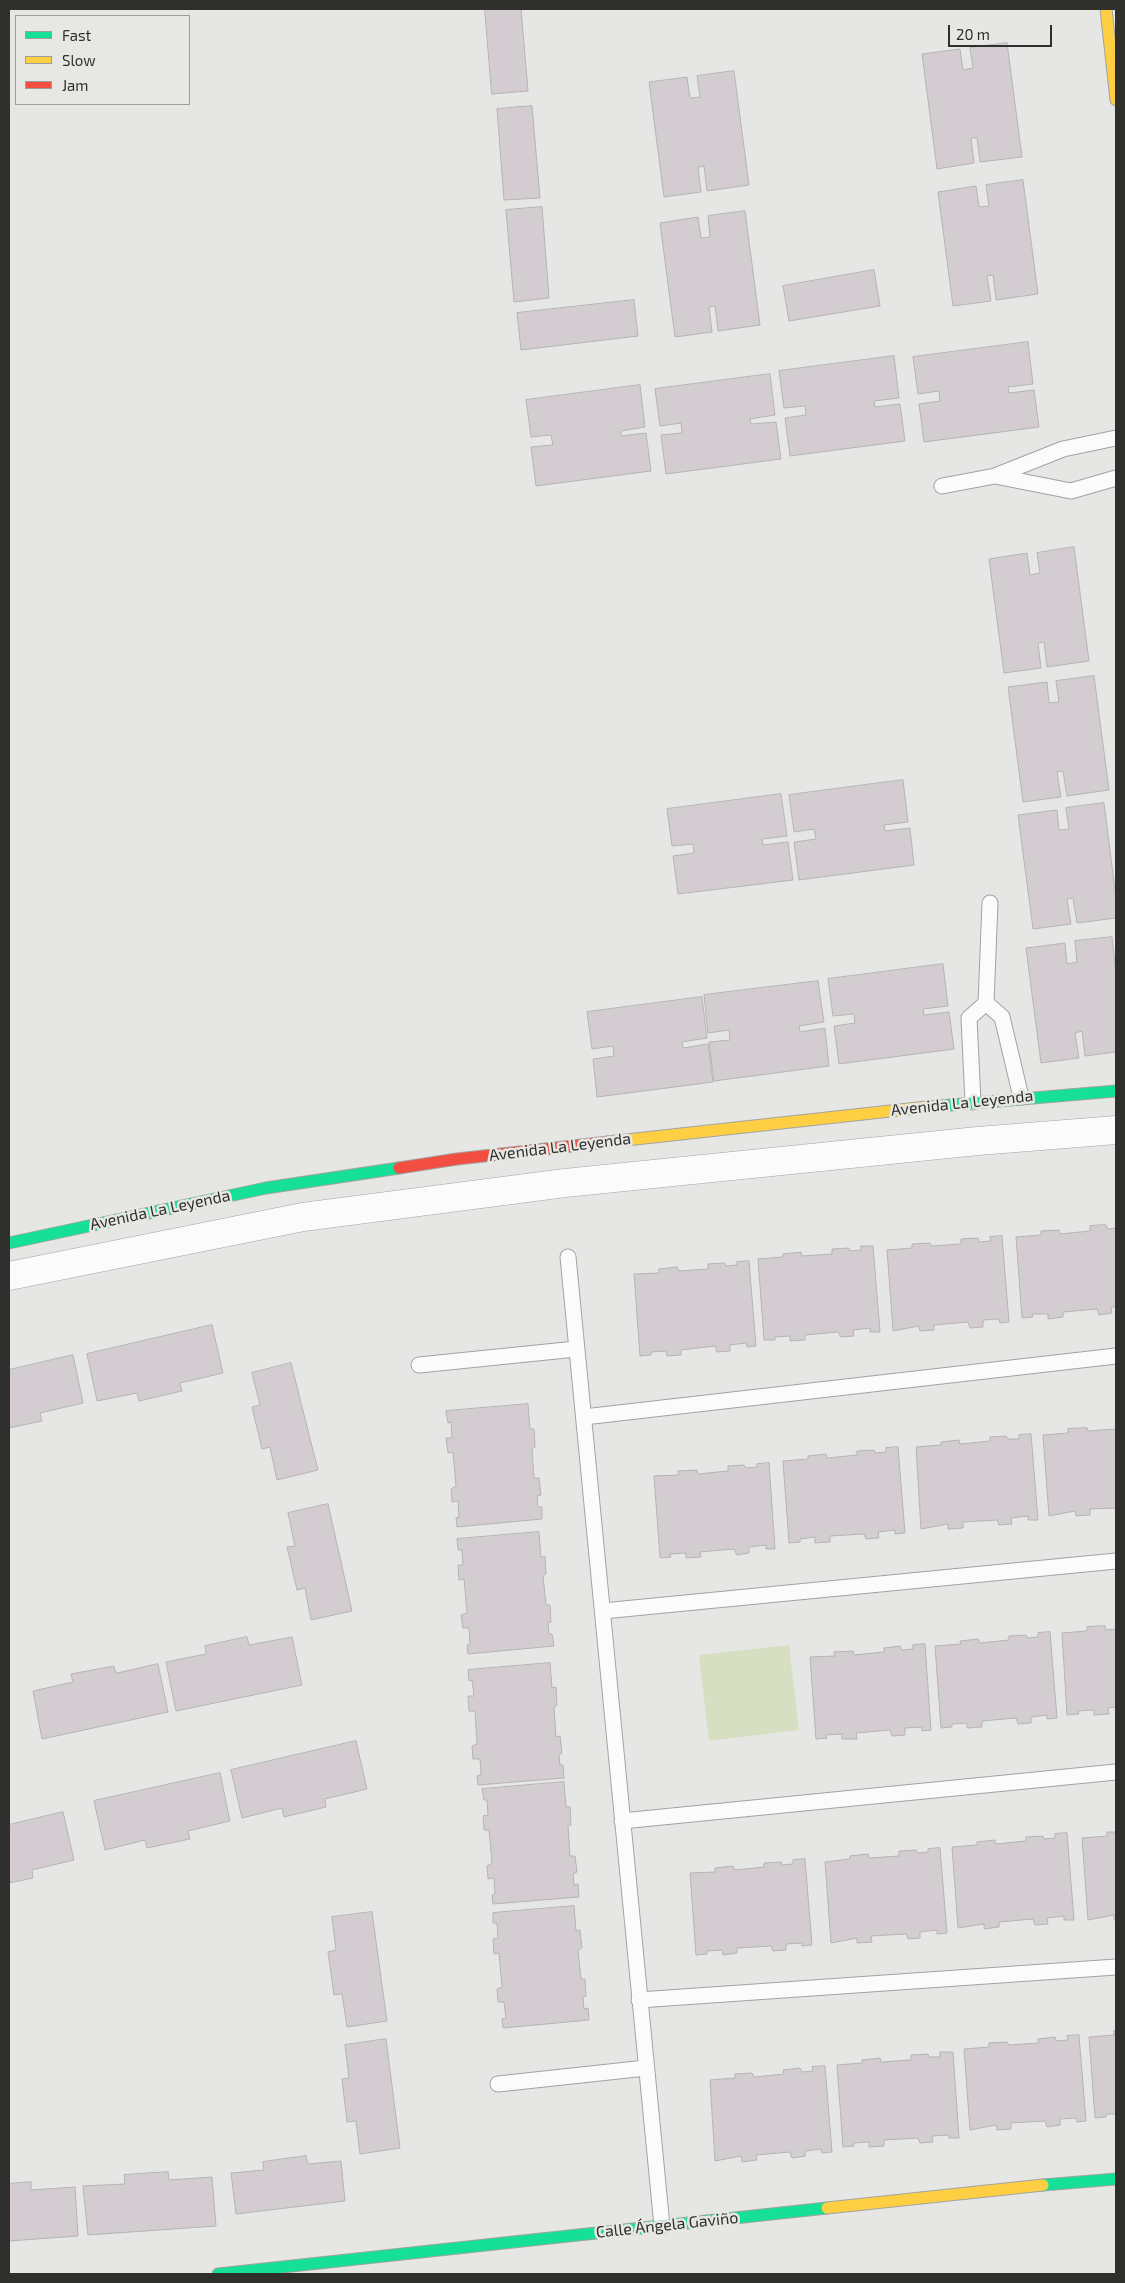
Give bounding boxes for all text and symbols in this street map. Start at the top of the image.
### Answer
legend [15,15,190,105]
scale bar [950,15,1054,47]
text: 20 m [956,25,990,43]
text: Fast [62,26,91,44]
text: Slow [62,51,96,69]
text: Jam [62,76,88,94]
street label: Avenida La Leyenda [890,1086,1034,1120]
street label: Avenida La Leyenda [488,1129,632,1165]
street label: Avenida La Leyenda [88,1186,232,1234]
street label: Calle Ángela Gaviño [595,2208,739,2242]

